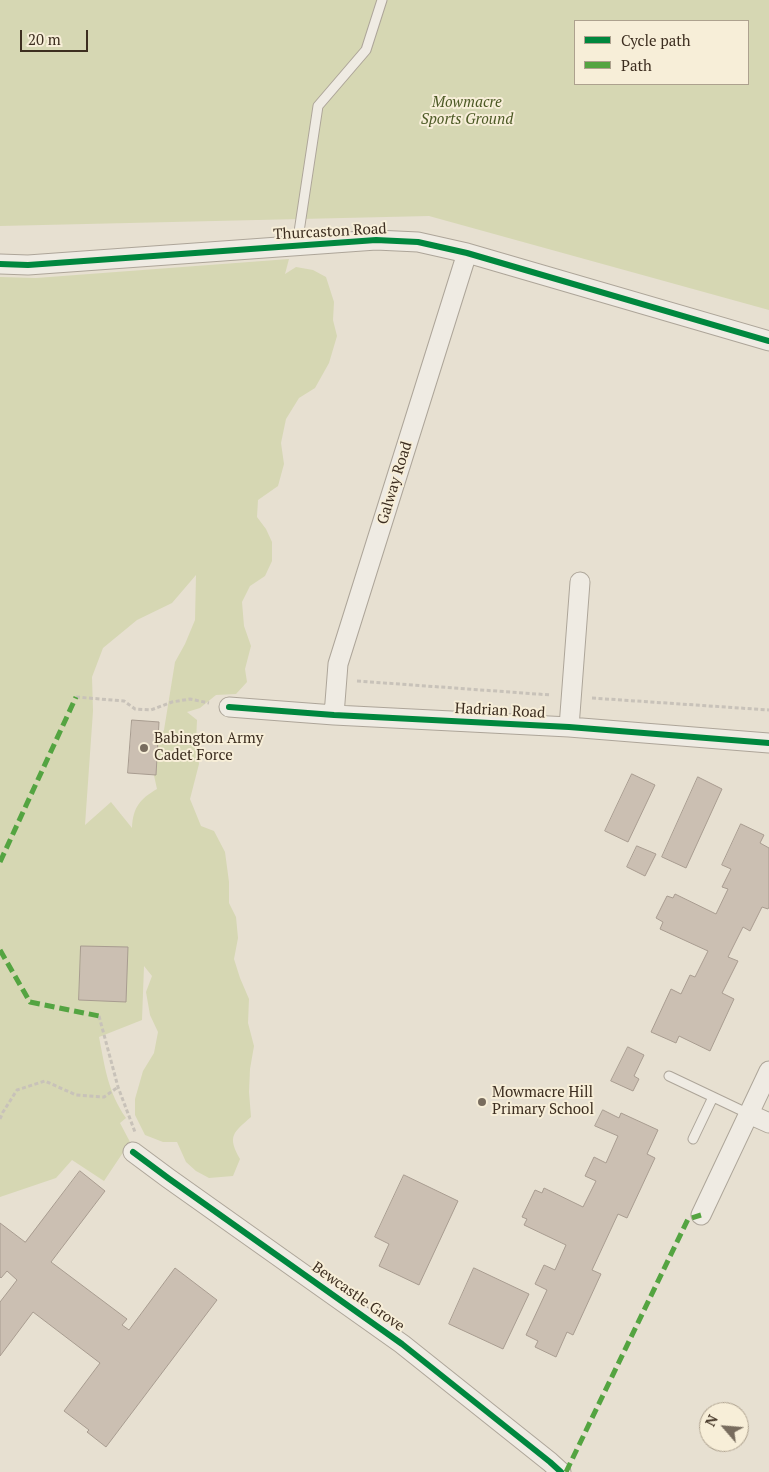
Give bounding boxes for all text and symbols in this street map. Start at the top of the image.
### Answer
scale bar [22,20,90,52]
legend [574,20,749,85]
text: 20 m [28,29,61,49]
text: Cycle path [621,30,691,50]
text: Path [621,55,652,75]
park label: Mowmacre Sports Ground [421,94,513,129]
street label: Thurcaston Road [273,220,387,244]
street label: Galway Road [374,439,416,527]
street label: Hadrian Road [454,700,546,722]
place label: Babington Army Cadet Force [154,730,263,765]
marker: Babington Army Cadet Force [138,742,150,754]
place label: Mowmacre Hill Primary School [492,1084,594,1119]
marker: Mowmacre Hill Primary School [476,1096,488,1108]
street label: Bewcastle Grove [308,1258,408,1336]
north arrow [699,1402,749,1452]
text: N [700,1411,722,1429]

